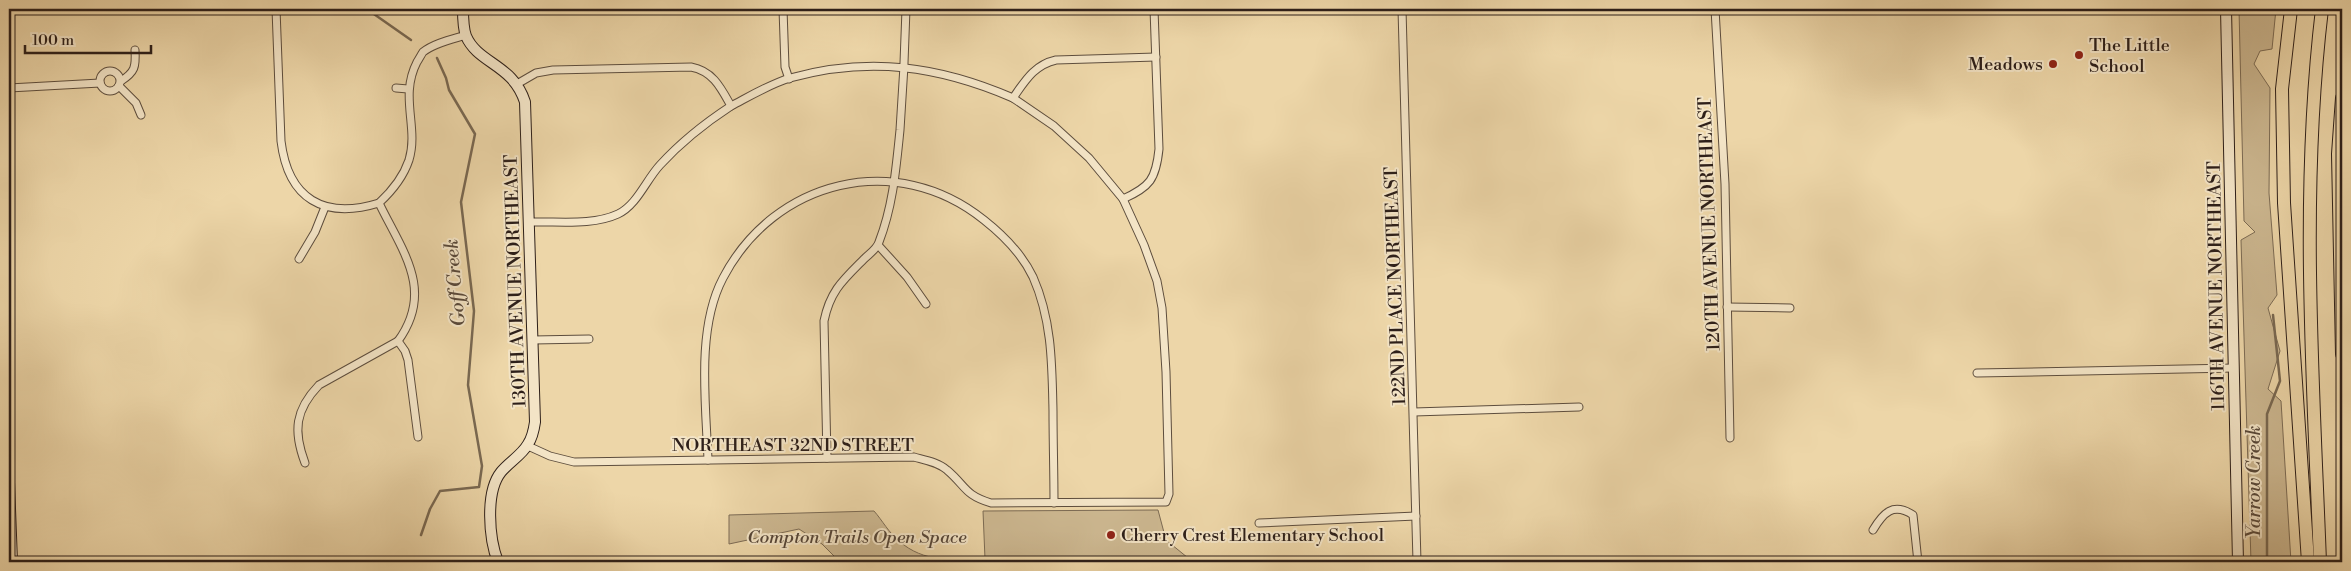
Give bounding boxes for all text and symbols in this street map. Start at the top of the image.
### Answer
scale bar [25,22,151,54]
text: 100 m [32,31,74,50]
place label: The Little School [2089,34,2170,78]
marker: The Little School [2073,49,2085,61]
place label: Meadows [1968,53,2043,76]
marker: Meadows [2047,58,2059,70]
street label: 120TH AVENUE NORTHEAST [1694,96,1725,351]
street label: 130TH AVENUE NORTHEAST [500,154,531,408]
street label: 116TH AVENUE NORTHEAST [2203,161,2230,411]
street label: 122ND PLACE NORTHEAST [1380,166,1411,406]
water label: Goff Creek [439,238,471,328]
water label: Yarrow Creek [2242,425,2266,538]
street label: NORTHEAST 32ND STREET [672,434,914,457]
place label: Cherry Crest Elementary School [1121,524,1385,547]
park label: Compton Trails Open Space [747,526,967,549]
marker: Cherry Crest Elementary School [1105,529,1117,541]

